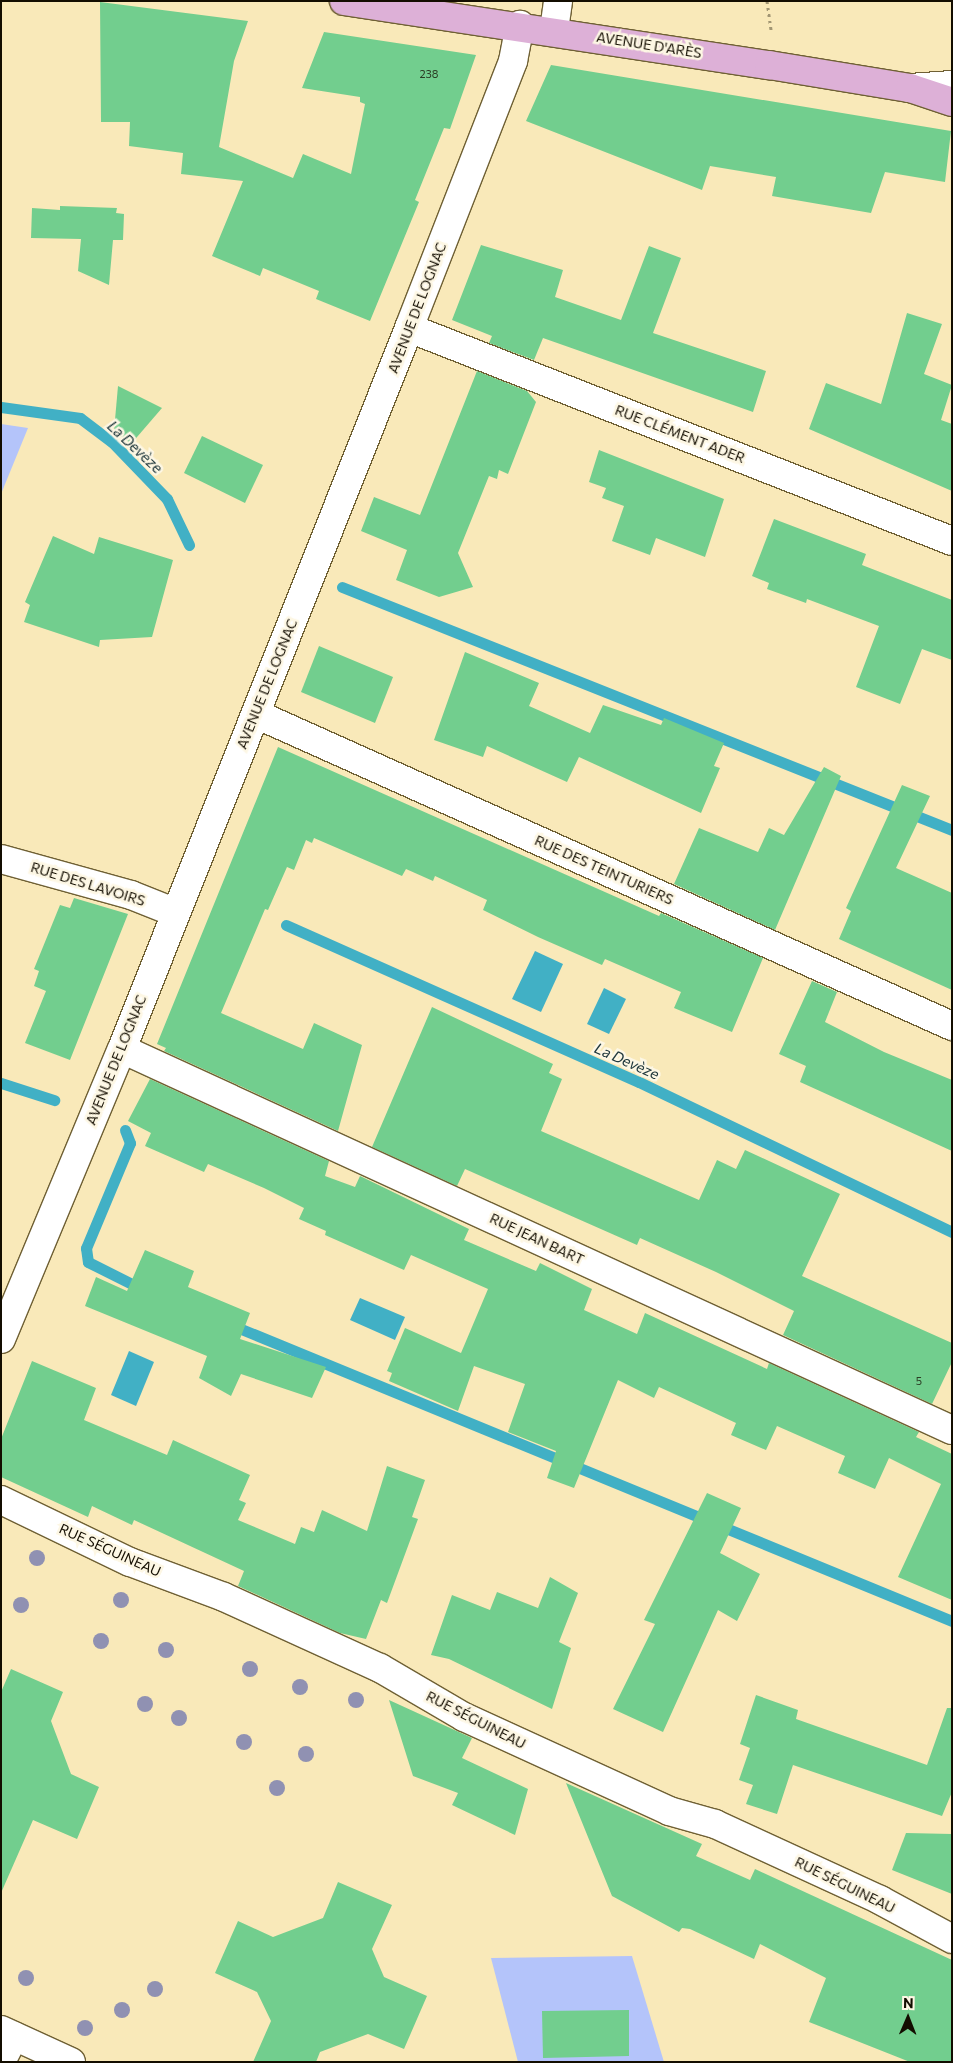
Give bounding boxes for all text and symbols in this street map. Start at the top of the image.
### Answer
street label: AVENUE D'ARÈS [595,28,703,62]
house number: 238 [419,67,439,81]
street label: AVENUE DE LOGNAC [384,240,450,376]
street label: RUE CLÉMENT ADER [613,401,747,467]
water label: La Devèze [104,417,166,477]
street label: AVENUE DE LOGNAC [233,617,301,751]
street label: RUE DES TEINTURIERS [532,832,676,908]
street label: RUE DES LAVOIRS [29,859,147,909]
street label: AVENUE DE LOGNAC [82,993,150,1127]
water label: La Devèze [592,1039,662,1083]
street label: RUE JEAN BART [487,1210,587,1268]
house number: 5 [916,1374,922,1388]
street label: RUE SÉGUINEAU [57,1520,163,1580]
street label: RUE SÉGUINEAU [423,1688,529,1752]
street label: RUE SÉGUINEAU [792,1853,898,1917]
north arrow [883,1993,933,2043]
text: N [903,1994,914,2011]

